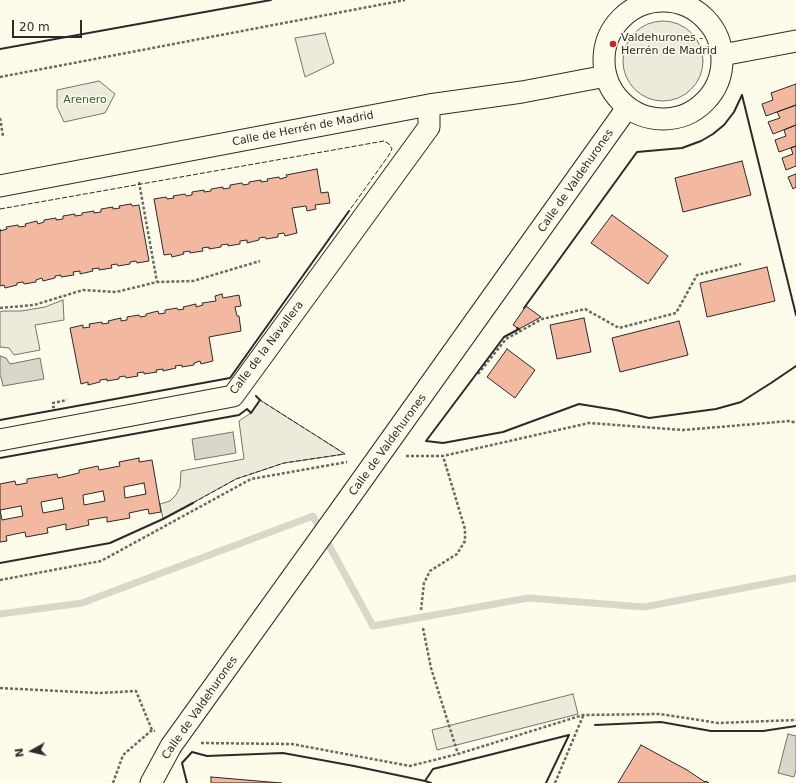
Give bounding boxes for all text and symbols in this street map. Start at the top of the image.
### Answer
scale bar [14,12,84,38]
text: 20 m [19,20,50,34]
place label: Valdehurones - Herrén de Madrid [621,31,717,57]
marker: Valdehurones - Herrén de Madrid [608,39,618,49]
park label: Arenero [63,93,107,107]
street label: Calle de Herrén de Madrid [231,109,375,149]
street label: Calle de Valdehurones [535,127,617,235]
street label: Calle de la Navallera [228,299,306,397]
street label: Calle de Valdehurones [347,391,429,499]
street label: Calle de Valdehurones [159,654,241,762]
north arrow [12,731,52,771]
text: N [13,747,27,758]

